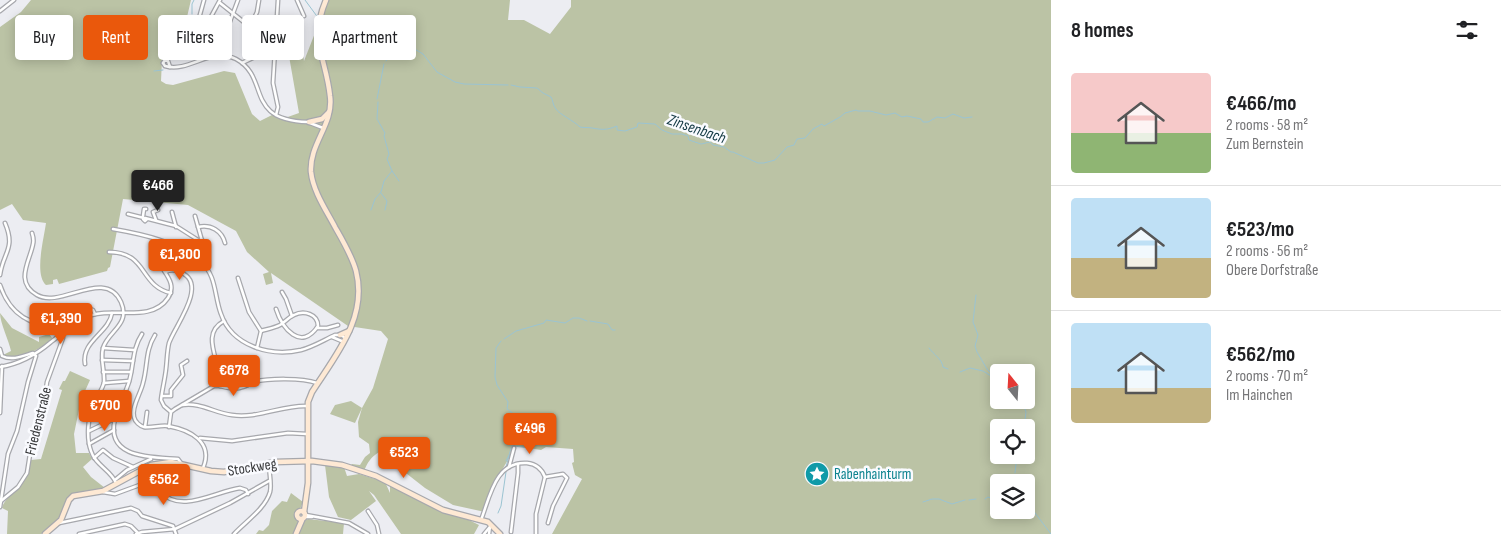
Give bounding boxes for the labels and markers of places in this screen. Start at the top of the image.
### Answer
pin: €466 [128,170,188,212]
pin: €1,300 [139,238,221,281]
pin: €1,390 [20,302,102,345]
pin: €678 [204,354,264,397]
pin: €700 [75,390,135,432]
pin: €496 [500,412,560,455]
pin: €523 [374,436,434,479]
place icon: Rabenhainturm [804,461,830,487]
pin: €562 [134,464,194,506]
place label: Rabenhainturm [834,465,911,484]

